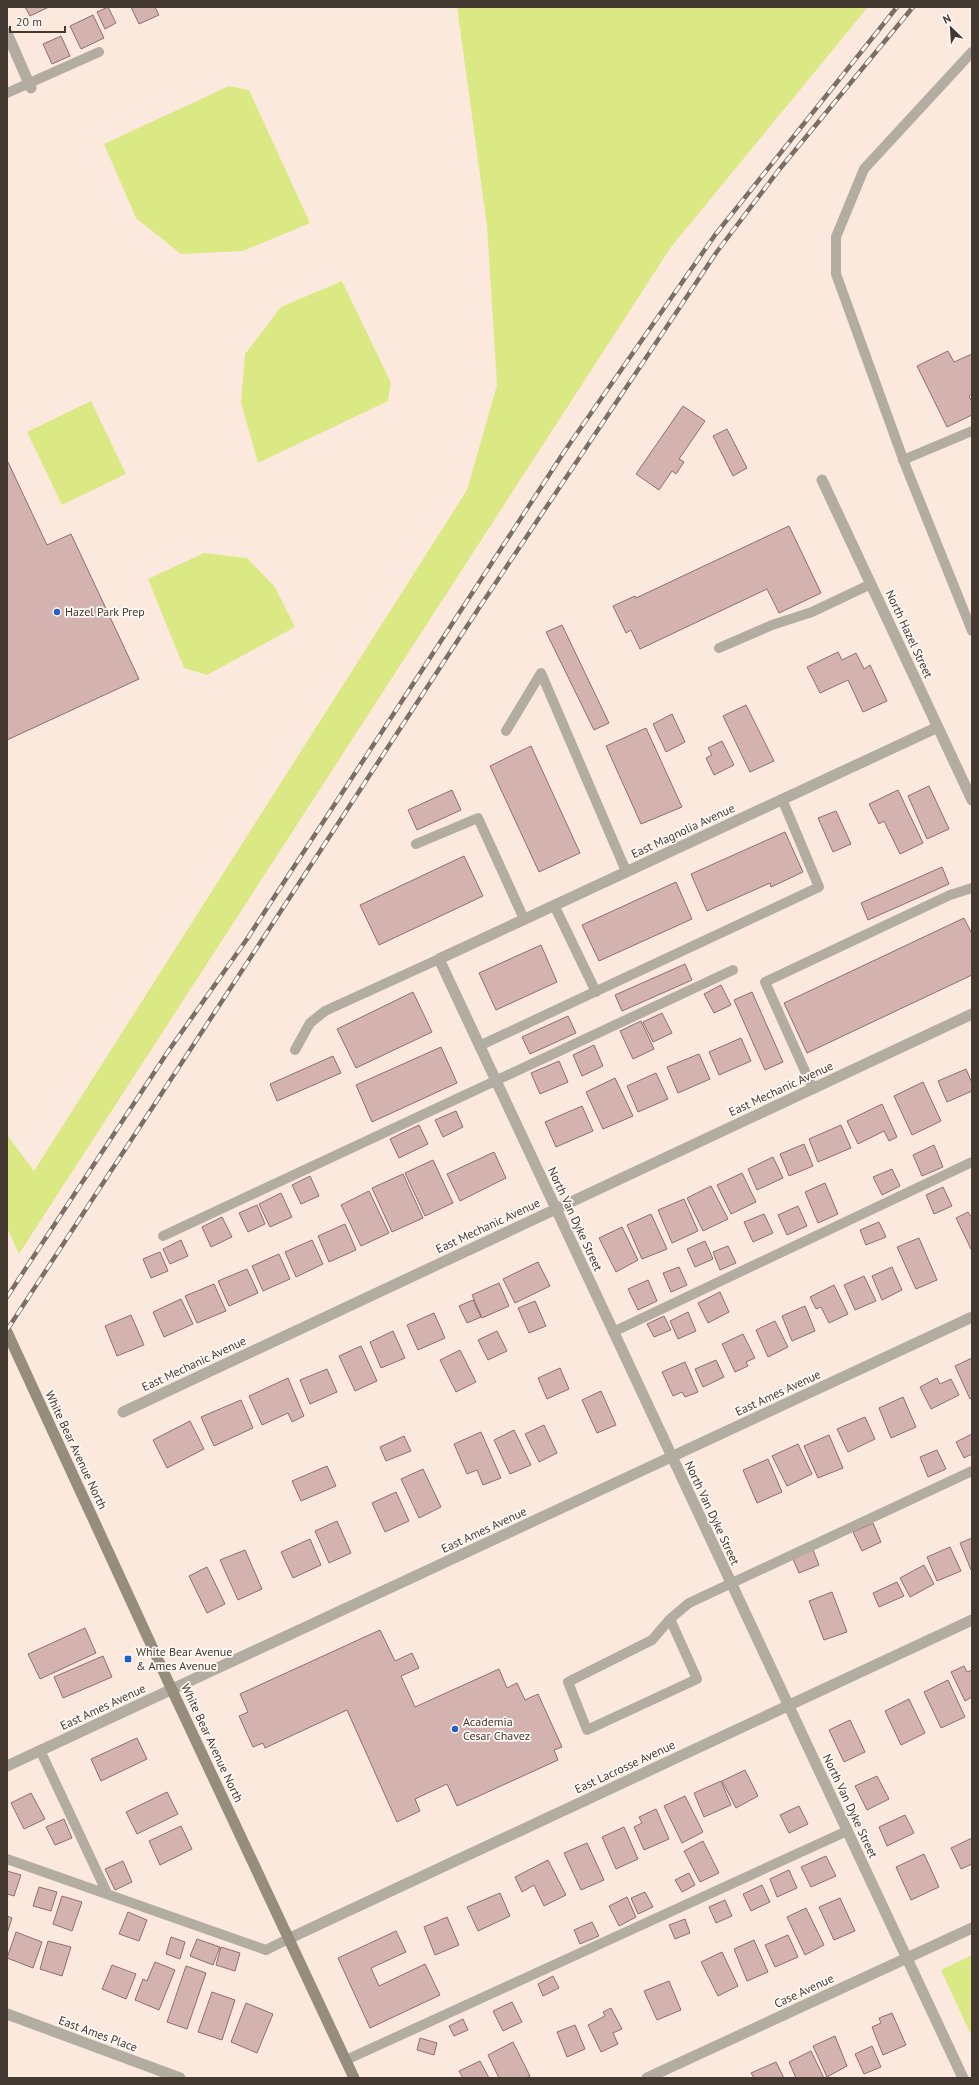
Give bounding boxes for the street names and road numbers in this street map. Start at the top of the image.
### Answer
street label: North Hazel Street [882,587,936,680]
street label: East Magnolia Avenue [629,800,737,861]
street label: East Mechanic Avenue [726,1058,835,1119]
street label: North Van Dyke Street [545,1164,606,1273]
street label: East Mechanic Avenue [433,1195,542,1256]
street label: East Mechanic Avenue [139,1333,248,1394]
street label: East Ames Avenue [733,1366,823,1419]
street label: White Bear Avenue North [42,1388,111,1511]
street label: North Van Dyke Street [682,1458,743,1567]
street label: East Ames Avenue [439,1503,529,1556]
street label: East Ames Avenue [58,1680,148,1733]
street label: White Bear Avenue North [178,1681,247,1804]
street label: East Lacrosse Avenue [572,1737,677,1796]
street label: North Van Dyke Street [820,1751,881,1860]
street label: Case Avenue [772,1970,836,2011]
street label: East Ames Place [57,2012,140,2055]

